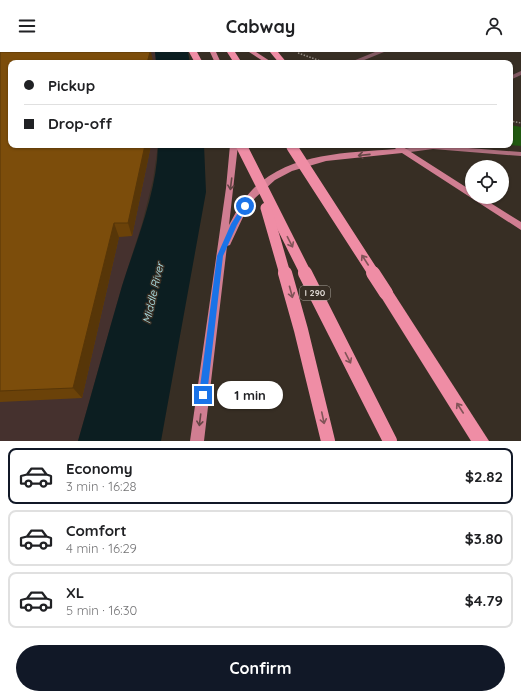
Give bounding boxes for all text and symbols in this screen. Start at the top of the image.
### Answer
icon: menu [16,15,38,37]
text: Cabway [226,15,295,38]
icon: person [483,15,505,37]
text: Pickup [48,76,95,95]
text: Drop-off [48,114,112,133]
one-way arrow [358,151,371,158]
map controls [465,160,509,204]
button: locate [465,160,509,204]
one-way arrow [227,177,235,190]
route start [236,197,254,215]
one-way arrow [287,236,294,248]
one-way arrow [361,255,369,266]
water label: Middle River [139,259,167,325]
one-way arrow [288,286,295,299]
road number: I 290 [300,286,330,300]
one-way arrow [345,352,353,364]
callout: 1 min [217,381,283,409]
route end [194,386,212,404]
text: 1 min [234,387,266,403]
one-way arrow [455,402,463,414]
one-way arrow [320,411,328,424]
one-way arrow [196,413,204,426]
icon: car [18,458,54,494]
text: Economy [66,459,133,478]
text: $2.82 [465,467,503,486]
text: 3 min · 16:28 [66,478,137,494]
icon: car [18,520,54,556]
text: Comfort [66,521,127,540]
text: $3.80 [465,529,503,548]
text: 4 min · 16:29 [66,540,137,556]
icon: car [18,582,54,618]
text: XL [66,583,84,602]
text: $4.79 [465,591,503,610]
text: 5 min · 16:30 [66,602,137,618]
button: Confirm [16,645,505,691]

